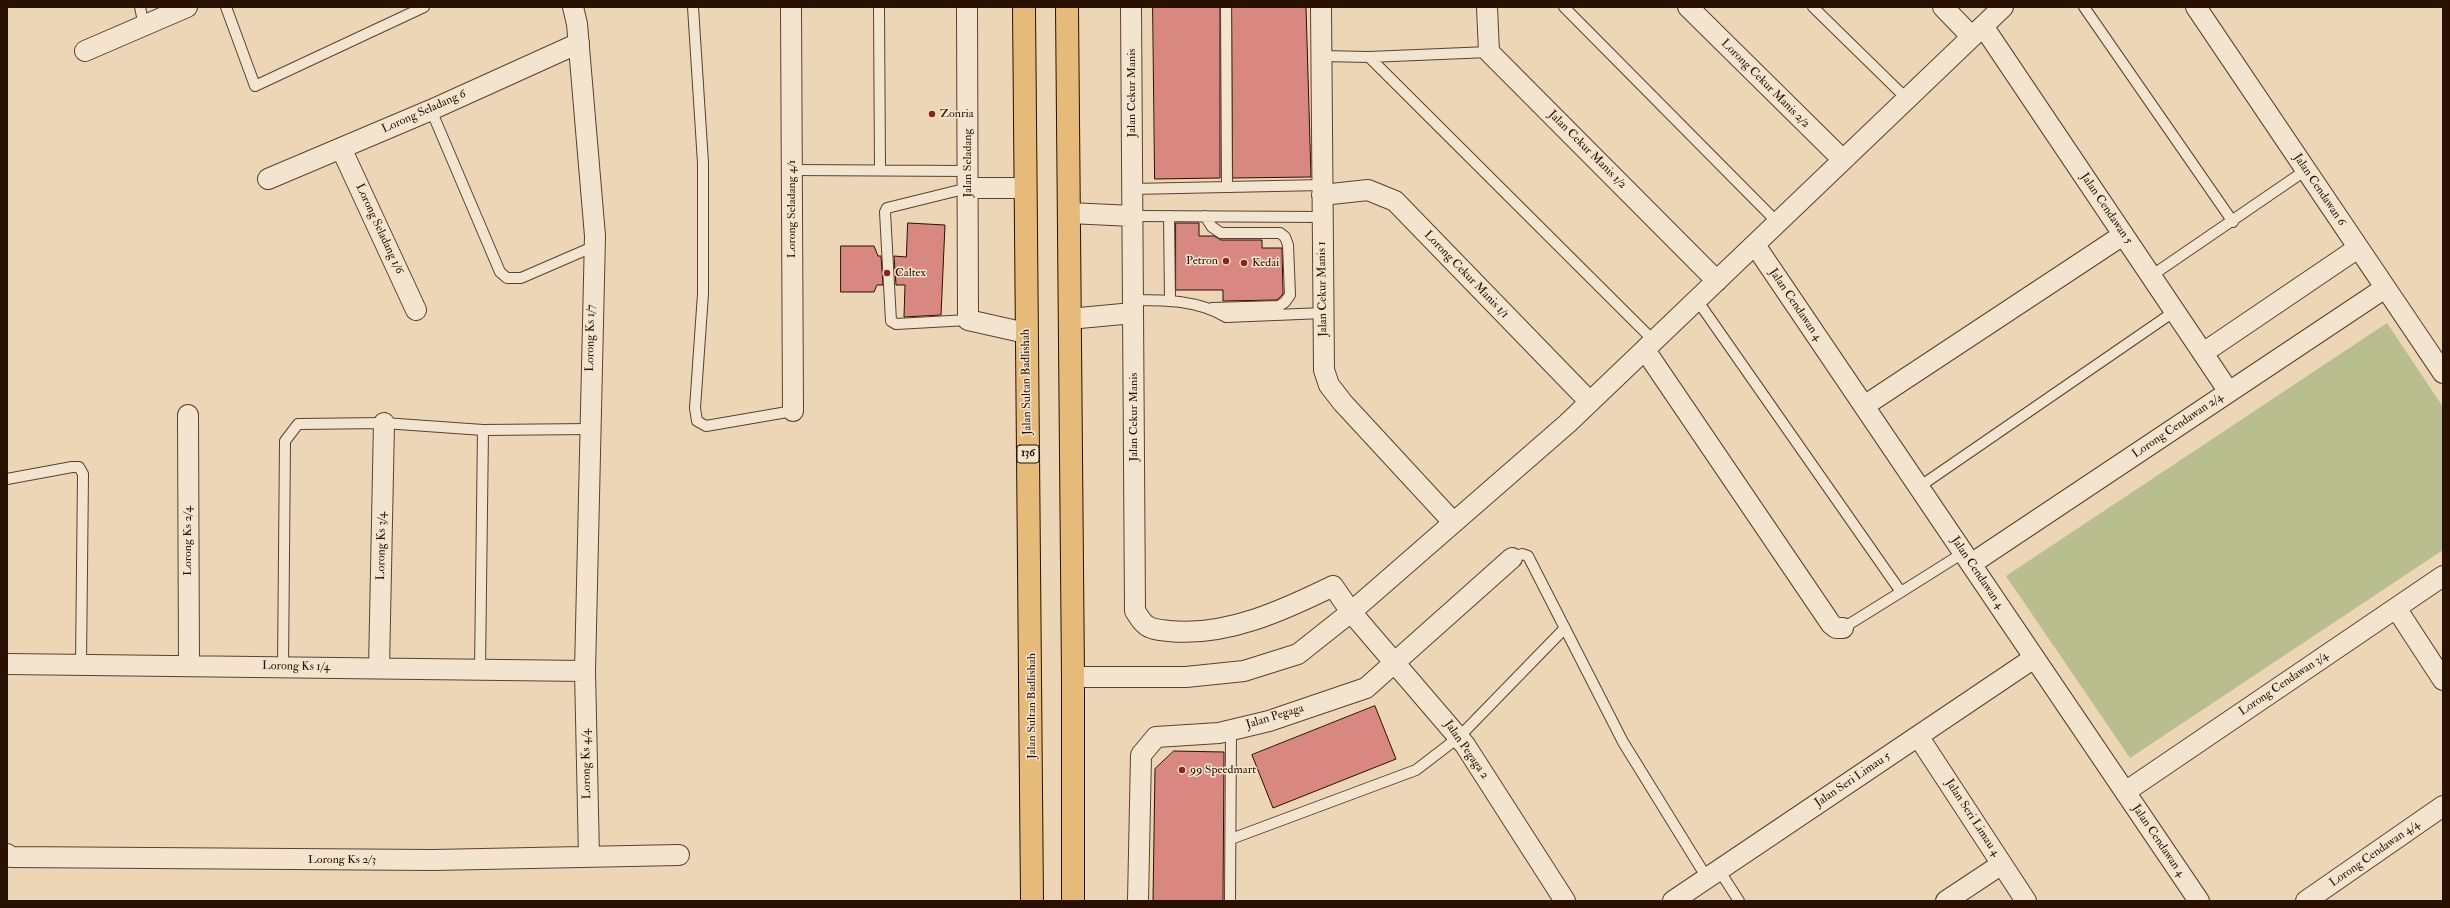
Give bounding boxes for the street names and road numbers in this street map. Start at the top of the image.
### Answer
street label: Lorong Cekur Manis 2/2 [1718,37,1812,131]
street label: Jalan Cekur Manis [1125,49,1139,137]
street label: Lorong Seladang 6 [380,87,468,137]
street label: Jalan Cekur Manis 1/2 [1545,108,1629,192]
street label: Jalan Seladang [961,129,975,197]
street label: Jalan Cendawan 6 [2290,151,2348,229]
street label: Lorong Seladang 4/1 [785,160,799,258]
street label: Jalan Cendawan 5 [2077,170,2135,248]
street label: Lorong Seladang 1/6 [352,182,406,276]
street label: Lorong Cekur Manis 1/1 [1420,228,1512,322]
street label: Jalan Cekur Manis 1 [1315,241,1331,337]
street label: Jalan Cendawan 4 [1765,266,1825,344]
street label: Lorong Ks 1/7 [583,304,599,372]
street label: Jalan Sultan Badlishah [1019,329,1035,435]
street label: Jalan Cekur Manis [1127,373,1141,461]
street label: Lorong Cendawan 2/4 [2130,390,2226,462]
road number: 136 [1017,445,1039,463]
street label: Lorong Ks 2/4 [181,506,195,576]
street label: Lorong Ks 3/4 [374,512,390,580]
street label: Jalan Cendawan 4 [1947,534,2007,612]
street label: Lorong Cendawan 3/4 [2236,649,2332,719]
street label: Jalan Sultan Badlishah [1025,653,1039,759]
street label: Lorong Ks 1/4 [262,659,330,675]
street label: Jalan Pegaga [1244,701,1306,733]
street label: Jalan Pegaga 2 [1441,718,1491,782]
street label: Lorong Ks 4/4 [579,729,595,799]
street label: Jalan Seri Limau 5 [1812,749,1894,811]
street label: Jalan Seri Limau 4 [1942,777,2002,859]
street label: Jalan Cendawan 4 [2128,802,2188,880]
street label: Lorong Cendawan 4/4 [2327,817,2423,891]
street label: Lorong Ks 2/3 [308,853,376,867]

